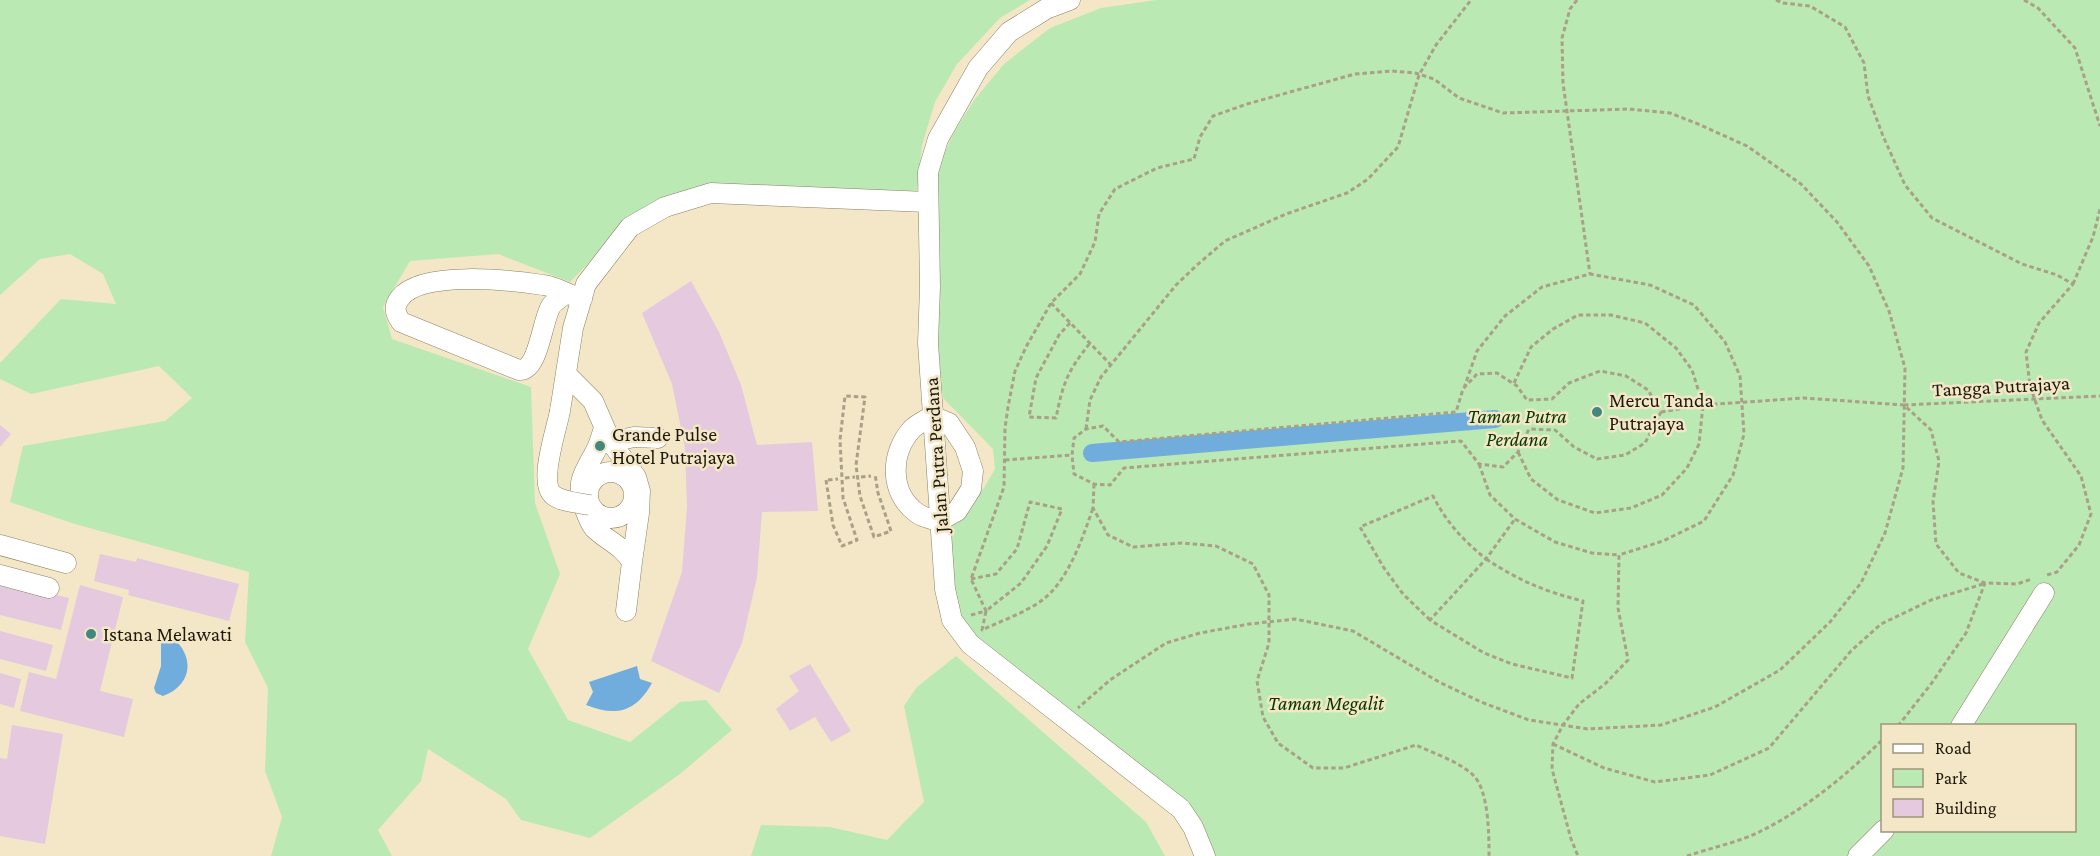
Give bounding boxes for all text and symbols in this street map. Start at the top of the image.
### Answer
street label: Tangga Putrajaya [1932,371,2071,402]
street label: Jalan Putra Perdana [920,376,954,536]
place label: Mercu Tanda Putrajaya [1609,389,1714,435]
park label: Taman Putra Perdana [1467,405,1567,450]
marker: Mercu Tanda Putrajaya [1590,405,1604,419]
place label: Grande Pulse Hotel Putrajaya [612,423,735,469]
marker: Grande Pulse Hotel Putrajaya [593,439,607,453]
place label: Istana Melawati [103,623,232,645]
marker: Istana Melawati [84,627,98,641]
park label: Taman Megalit [1268,692,1385,715]
legend [1881,724,2076,832]
text: Road [1935,738,1972,758]
text: Park [1935,768,1967,788]
text: Building [1935,798,1997,818]

